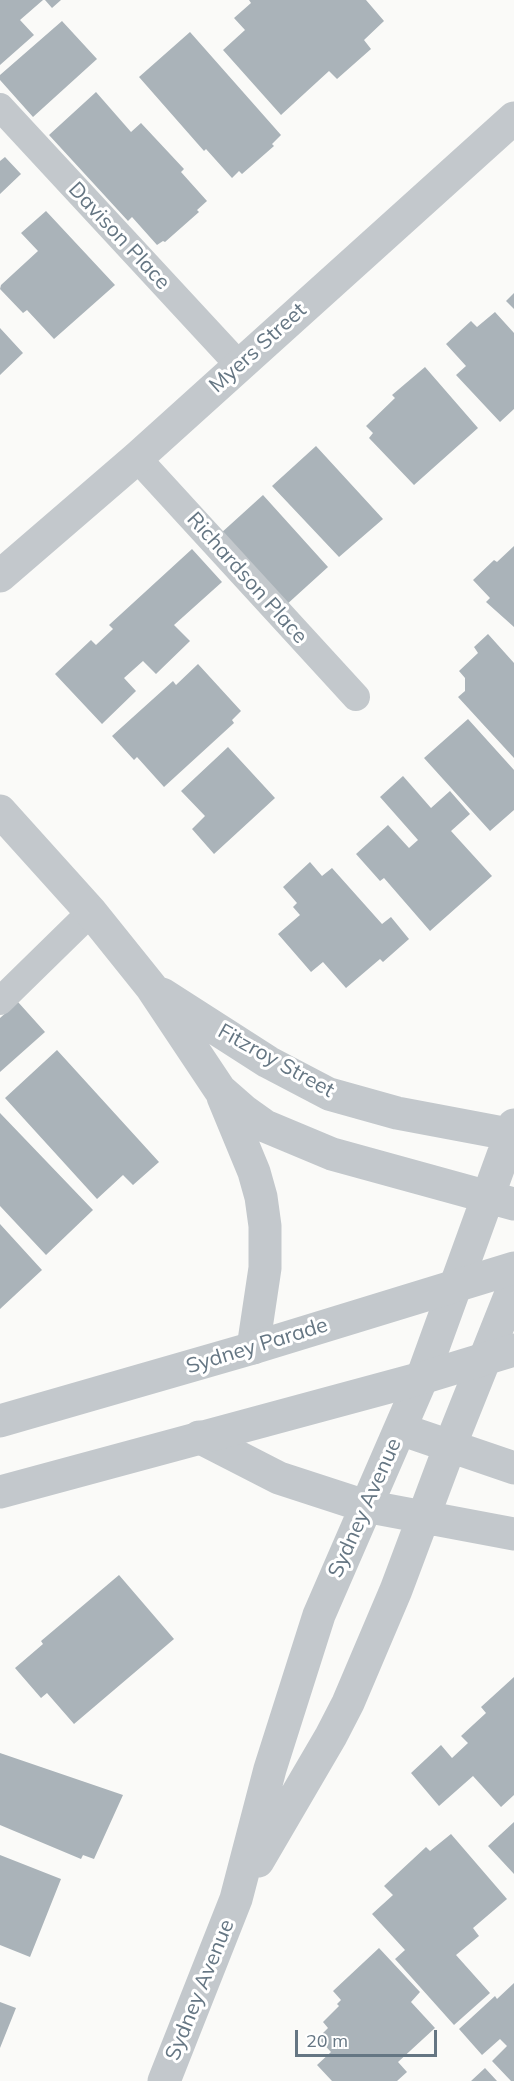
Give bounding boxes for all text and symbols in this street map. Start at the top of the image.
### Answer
street label: Davison Place [63,177,175,295]
street label: Myers Street [204,298,312,398]
street label: Richardson Place [181,507,313,649]
street label: Fitzroy Street [213,1019,339,1103]
street label: Sydney Parade [183,1313,331,1379]
street label: Sydney Avenue [323,1434,407,1582]
street label: Sydney Avenue [160,1916,240,2064]
scale bar [298,2018,440,2056]
text: 20 m [306,2029,348,2052]

